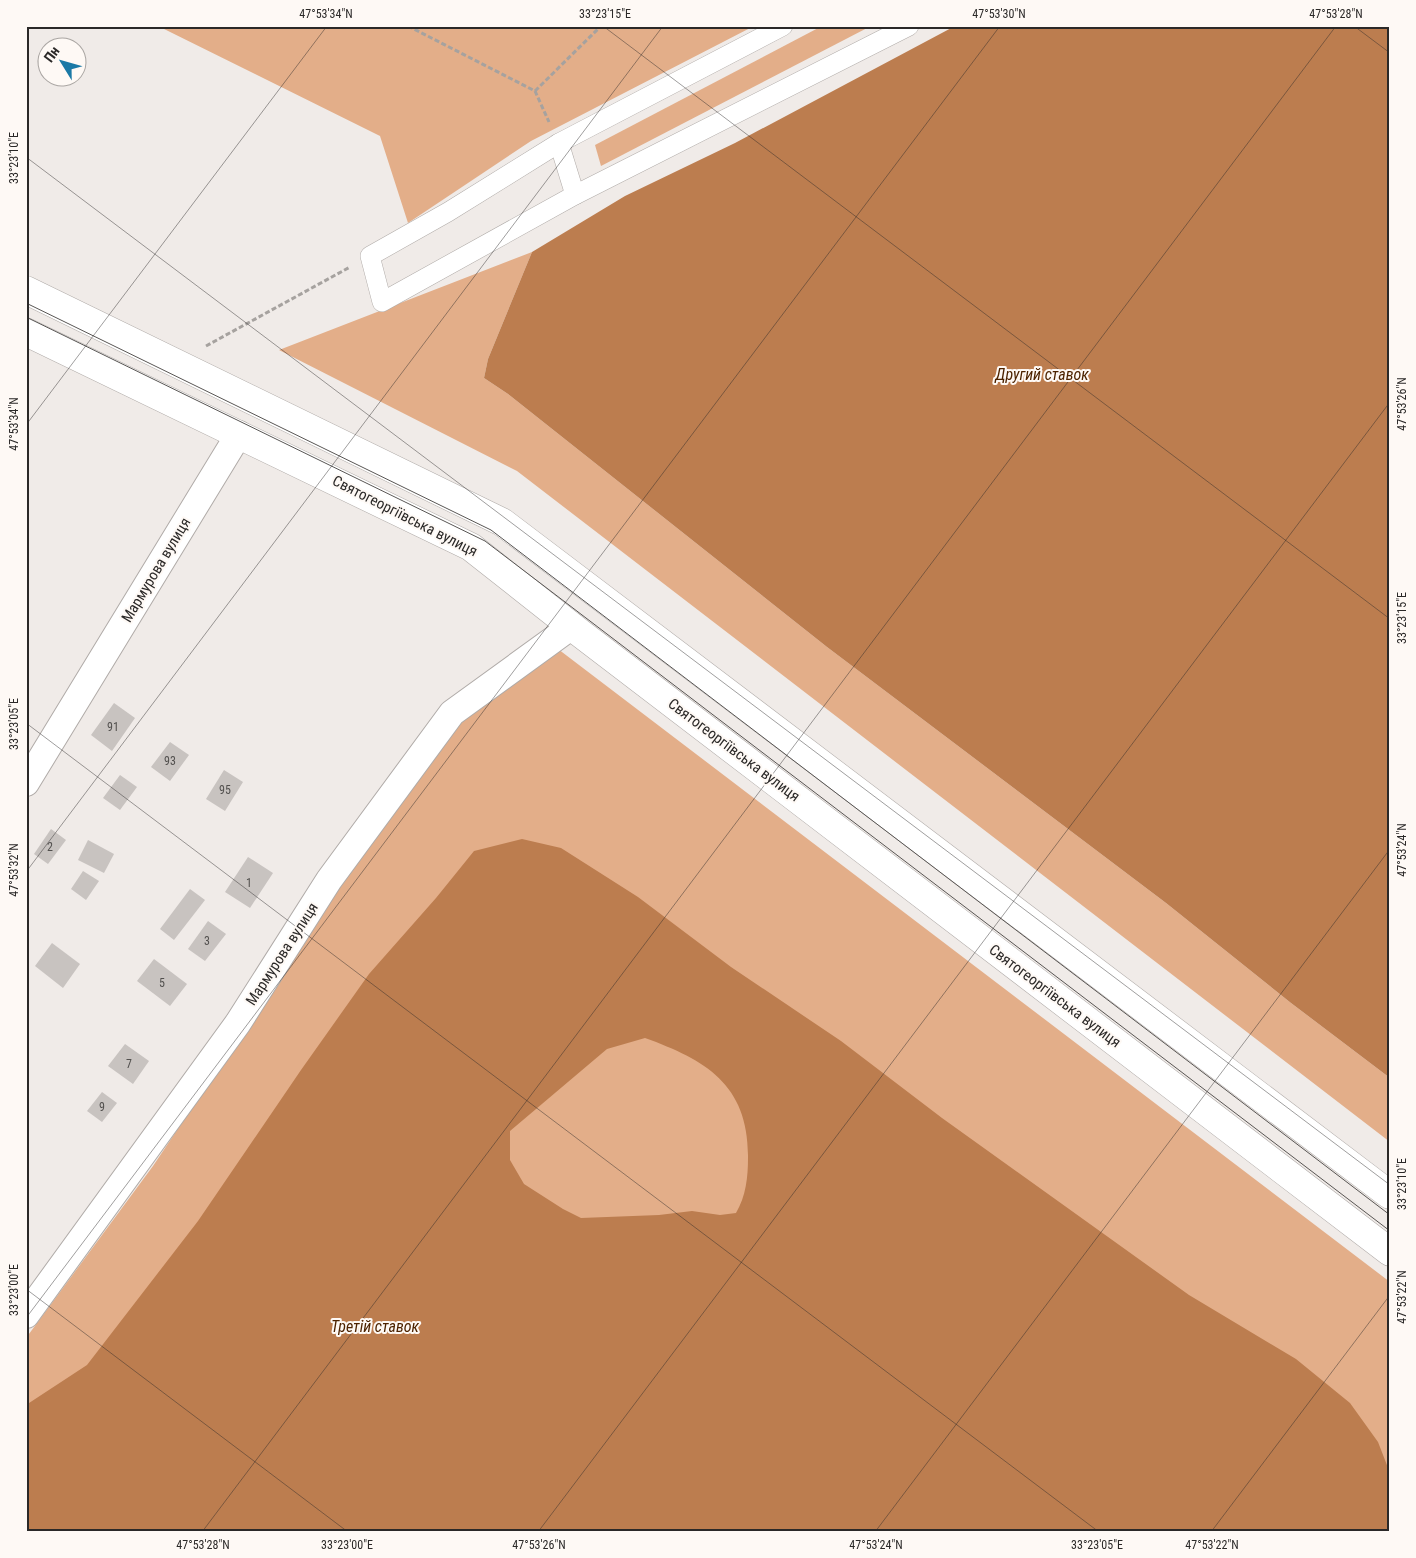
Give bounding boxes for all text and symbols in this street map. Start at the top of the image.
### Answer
text: 47°53'34"N [299,7,353,21]
text: 33°23'15"E [579,7,631,21]
text: 47°53'30"N [972,7,1026,21]
text: 47°53'28"N [1309,7,1363,21]
north arrow [38,38,88,88]
text: Пн [41,43,63,65]
text: 33°23'10"E [7,132,21,184]
water label: Другий ставок [994,365,1089,384]
text: 47°53'26"N [1395,377,1409,431]
text: 47°53'34"N [7,397,21,451]
street label: Святогеоргіївська вулиця [330,472,480,560]
street label: Мармурова вулиця [118,514,194,626]
text: 33°23'15"E [1395,592,1409,644]
street label: Святогеоргіївська вулиця [665,695,803,805]
text: 33°23'05"E [7,698,21,750]
house number: 91 [107,720,119,734]
house number: 93 [164,754,176,768]
house number: 95 [219,783,231,797]
text: 47°53'24"N [1395,823,1409,877]
house number: 2 [47,840,53,854]
text: 47°53'32"N [7,843,21,897]
house number: 1 [246,876,252,890]
street label: Мармурова вулиця [242,899,322,1009]
house number: 3 [204,934,210,948]
street label: Святогеоргіївська вулиця [986,941,1124,1051]
house number: 5 [159,976,165,990]
house number: 7 [126,1057,132,1071]
house number: 9 [99,1100,105,1114]
text: 33°23'10"E [1395,1158,1409,1210]
text: 33°23'00"E [7,1264,21,1316]
text: 47°53'22"N [1395,1270,1409,1324]
water label: Третій ставок [331,1317,420,1336]
text: 47°53'28"N [176,1538,230,1552]
text: 33°23'00"E [321,1538,373,1552]
text: 47°53'26"N [512,1538,566,1552]
text: 47°53'24"N [849,1538,903,1552]
text: 33°23'05"E [1071,1538,1123,1552]
text: 47°53'22"N [1185,1538,1239,1552]

